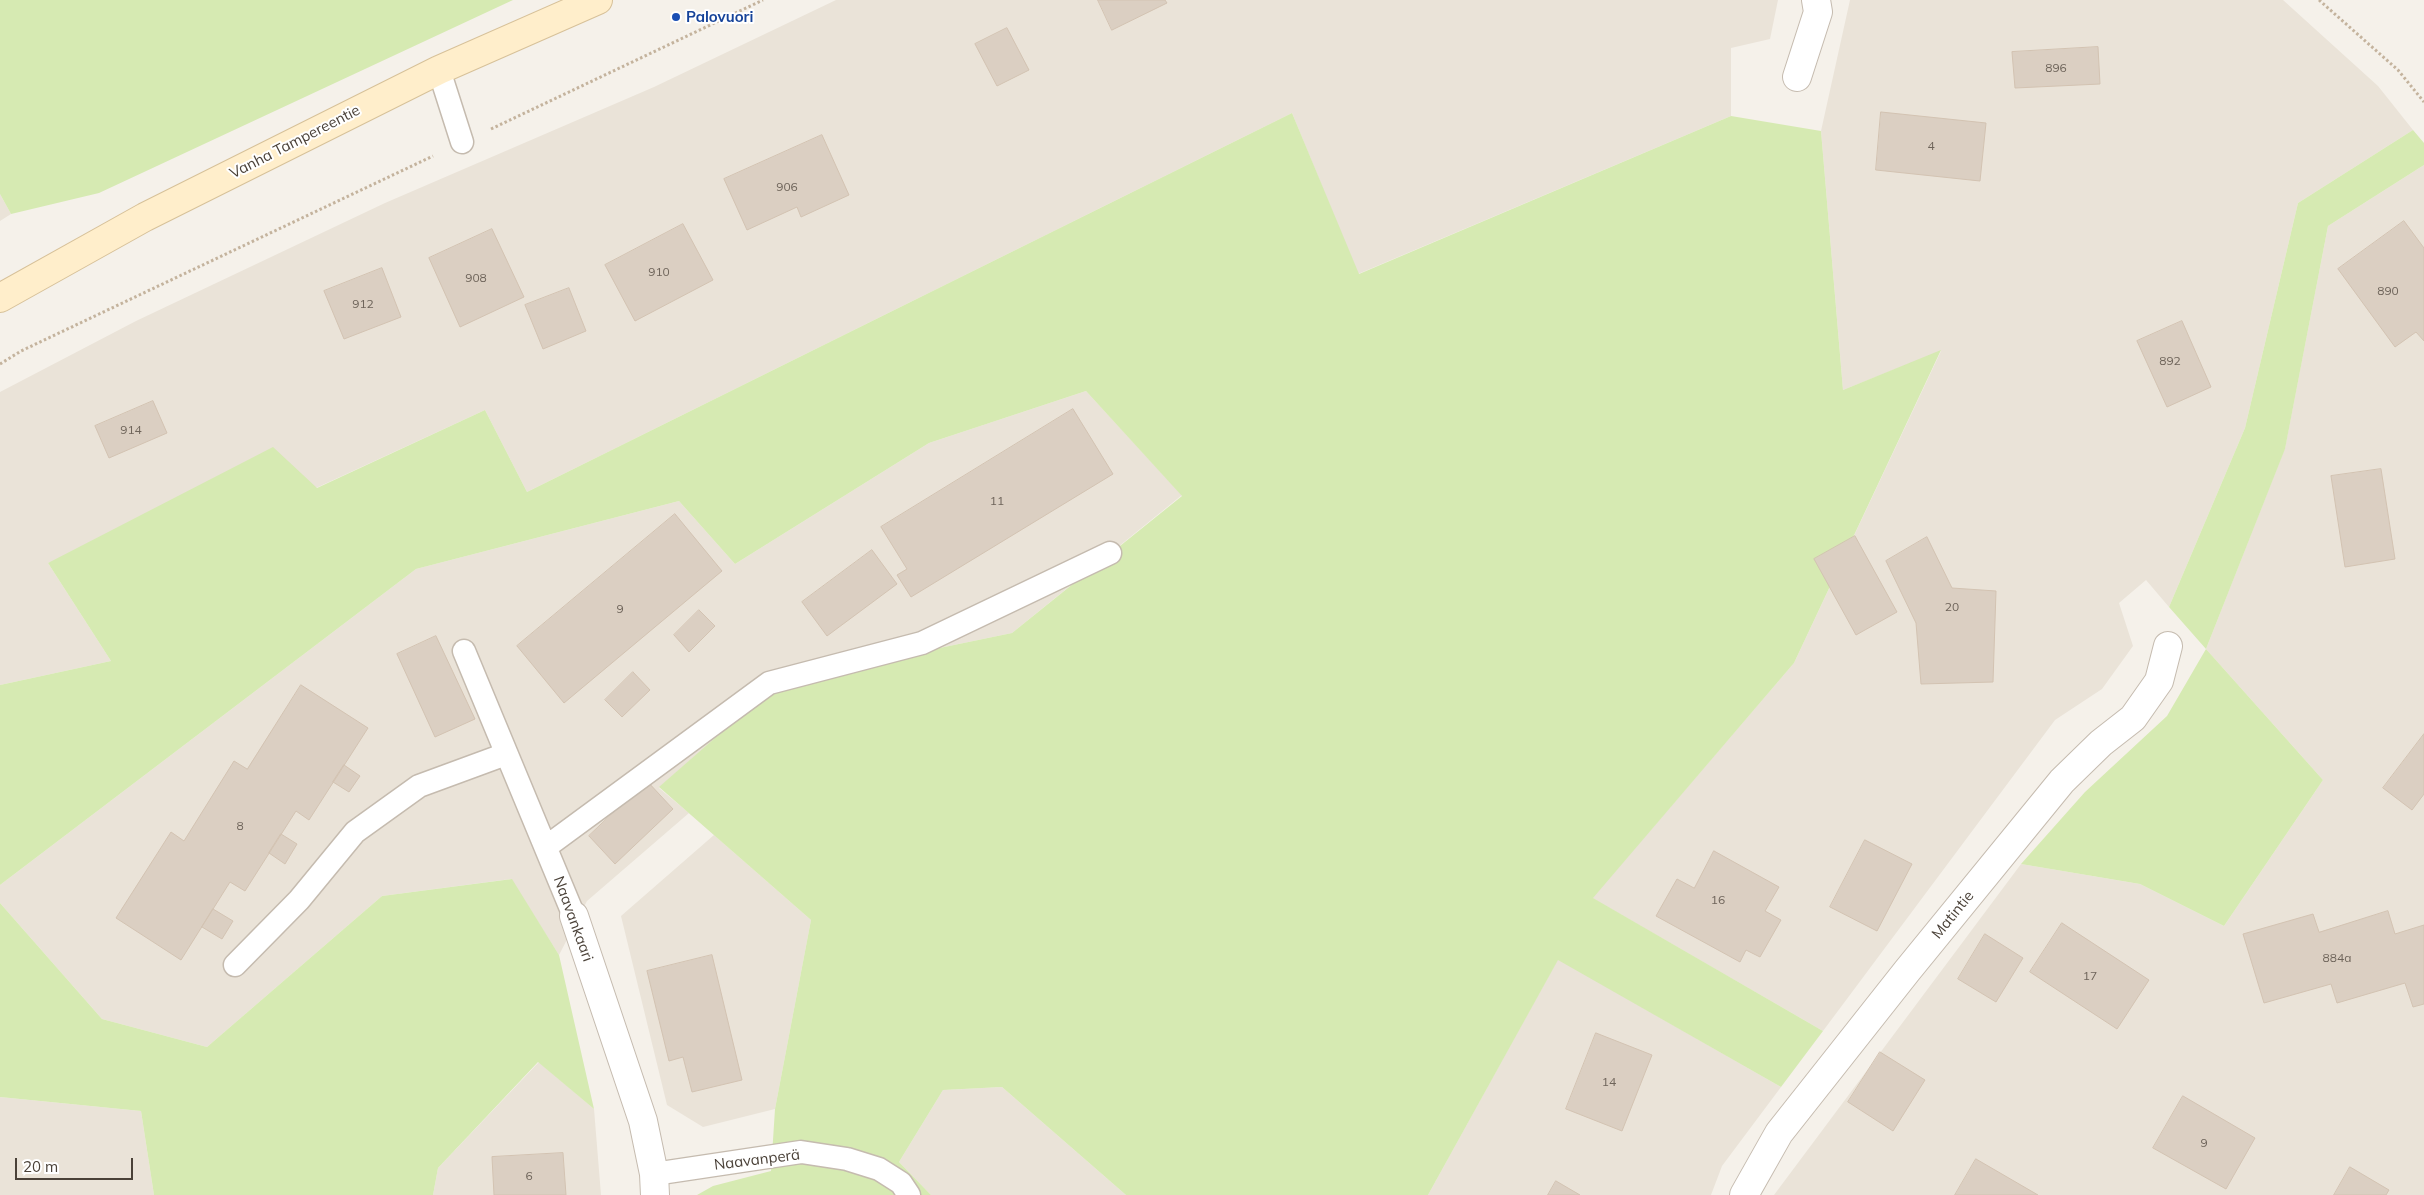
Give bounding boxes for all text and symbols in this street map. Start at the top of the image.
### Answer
place label: Palovuori [686,8,753,26]
marker: Palovuori [670,11,682,23]
house number: 896 [2045,61,2067,75]
street label: Vanha Tampereentie [227,101,363,183]
house number: 4 [1927,139,1935,153]
house number: 906 [776,180,798,194]
house number: 910 [648,265,670,279]
house number: 908 [465,271,487,285]
house number: 890 [2377,284,2399,298]
house number: 912 [352,297,374,311]
house number: 892 [2159,354,2181,368]
house number: 914 [120,423,142,437]
house number: 11 [990,494,1004,508]
house number: 20 [1945,600,1959,614]
house number: 9 [616,602,624,616]
house number: 8 [236,819,244,833]
street label: Naavankaari [549,874,597,964]
street label: Matintie [1928,887,1978,943]
house number: 16 [1711,893,1725,907]
house number: 884a [2323,951,2351,965]
house number: 17 [2083,969,2097,983]
house number: 14 [1602,1075,1616,1089]
house number: 9 [2200,1136,2208,1150]
street label: Naavanperä [713,1146,801,1174]
scale bar [18,1148,135,1180]
text: 20 m [23,1157,58,1176]
house number: 6 [525,1169,533,1183]

